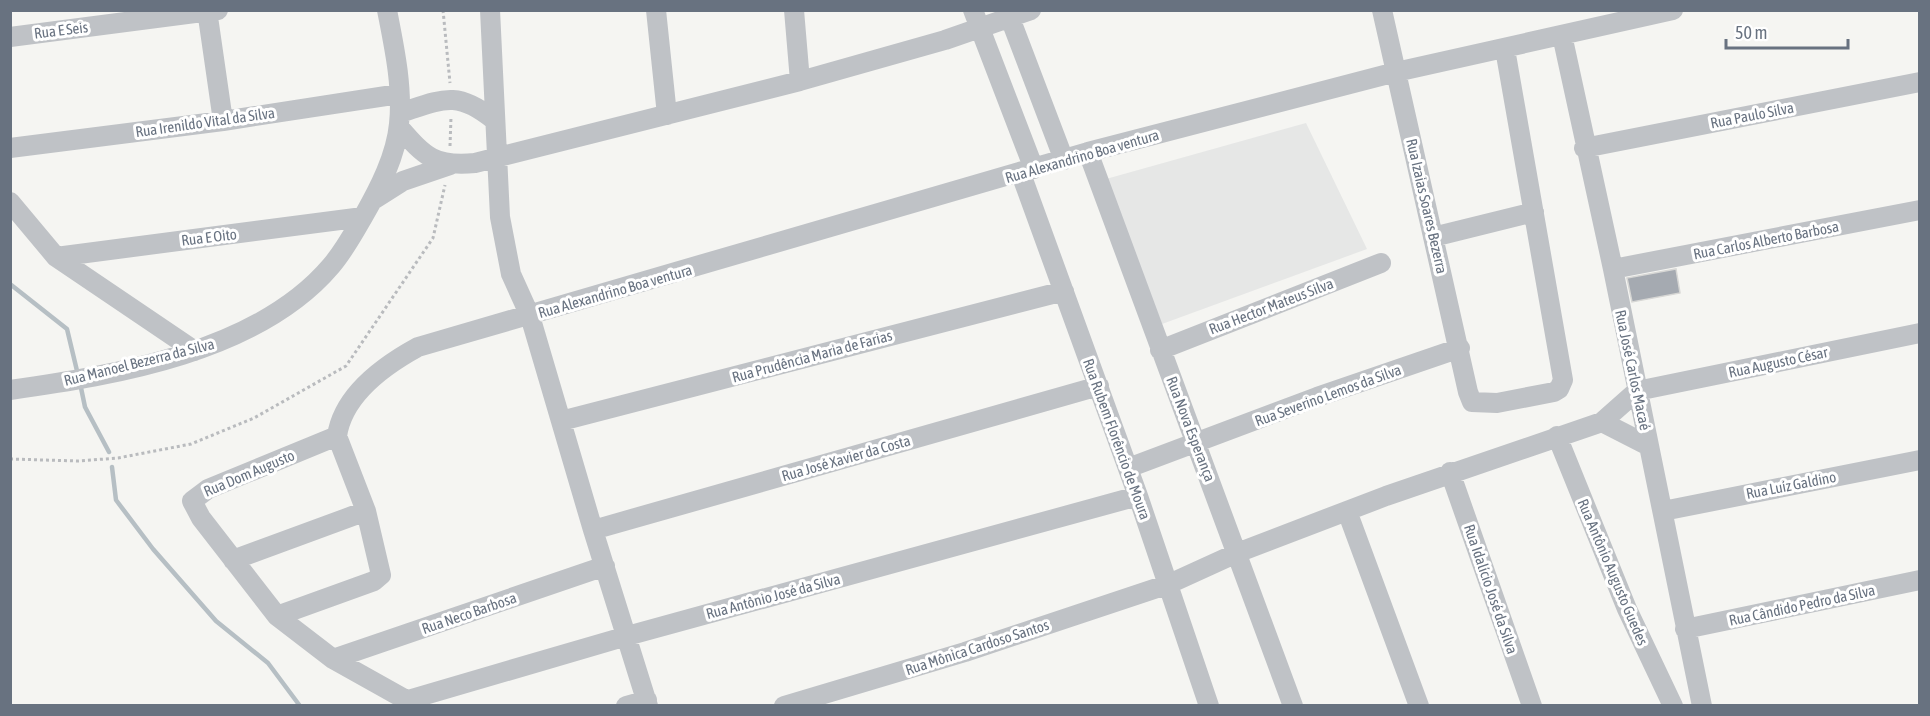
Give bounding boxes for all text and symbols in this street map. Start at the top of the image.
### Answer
scale bar [1726,12,1848,50]
street label: Rua E Seis [33,18,89,42]
text: 50 m [1735,22,1767,43]
street label: Rua Paulo Silva [1709,99,1795,131]
street label: Rua Irenildo Vital da Silva [134,104,276,140]
street label: Rua Alexandrino Boa ventura [1003,126,1161,186]
street label: Rua Izaias Soares Bezerra [1403,137,1451,275]
street label: Rua Carlos Alberto Barbosa [1692,218,1840,262]
street label: Rua E Oito [180,225,238,249]
street label: Rua Alexandrino Boa ventura [536,261,694,321]
street label: Rua Hector Mateus Silva [1206,274,1336,338]
street label: Rua José Carlos Macaé [1612,308,1654,432]
street label: Rua Prudência Maria de Farias [730,326,894,386]
street label: Rua Manoel Bezerra da Silva [62,335,216,389]
street label: Rua Augusto César [1727,343,1830,381]
street label: Rua Rubem Florêncio de Moura [1080,356,1154,522]
street label: Rua Severino Lemos da Silva [1253,361,1403,429]
street label: Rua Nova Esperança [1163,374,1219,484]
street label: Rua José Xavier da Costa [780,431,912,484]
street label: Rua Dom Augusto [201,446,297,500]
street label: Rua Luíz Galdino [1745,468,1837,502]
street label: Rua Antônio Augusto Guedes [1574,496,1652,648]
street label: Rua Idalício José da Silva [1461,522,1521,656]
street label: Rua Antônio José da Silva [704,570,842,622]
street label: Rua Cândido Pedro da Silva [1727,581,1877,629]
street label: Rua Neco Barbosa [419,589,519,637]
street label: Rua Mônica Cardoso Santos [903,616,1051,678]

